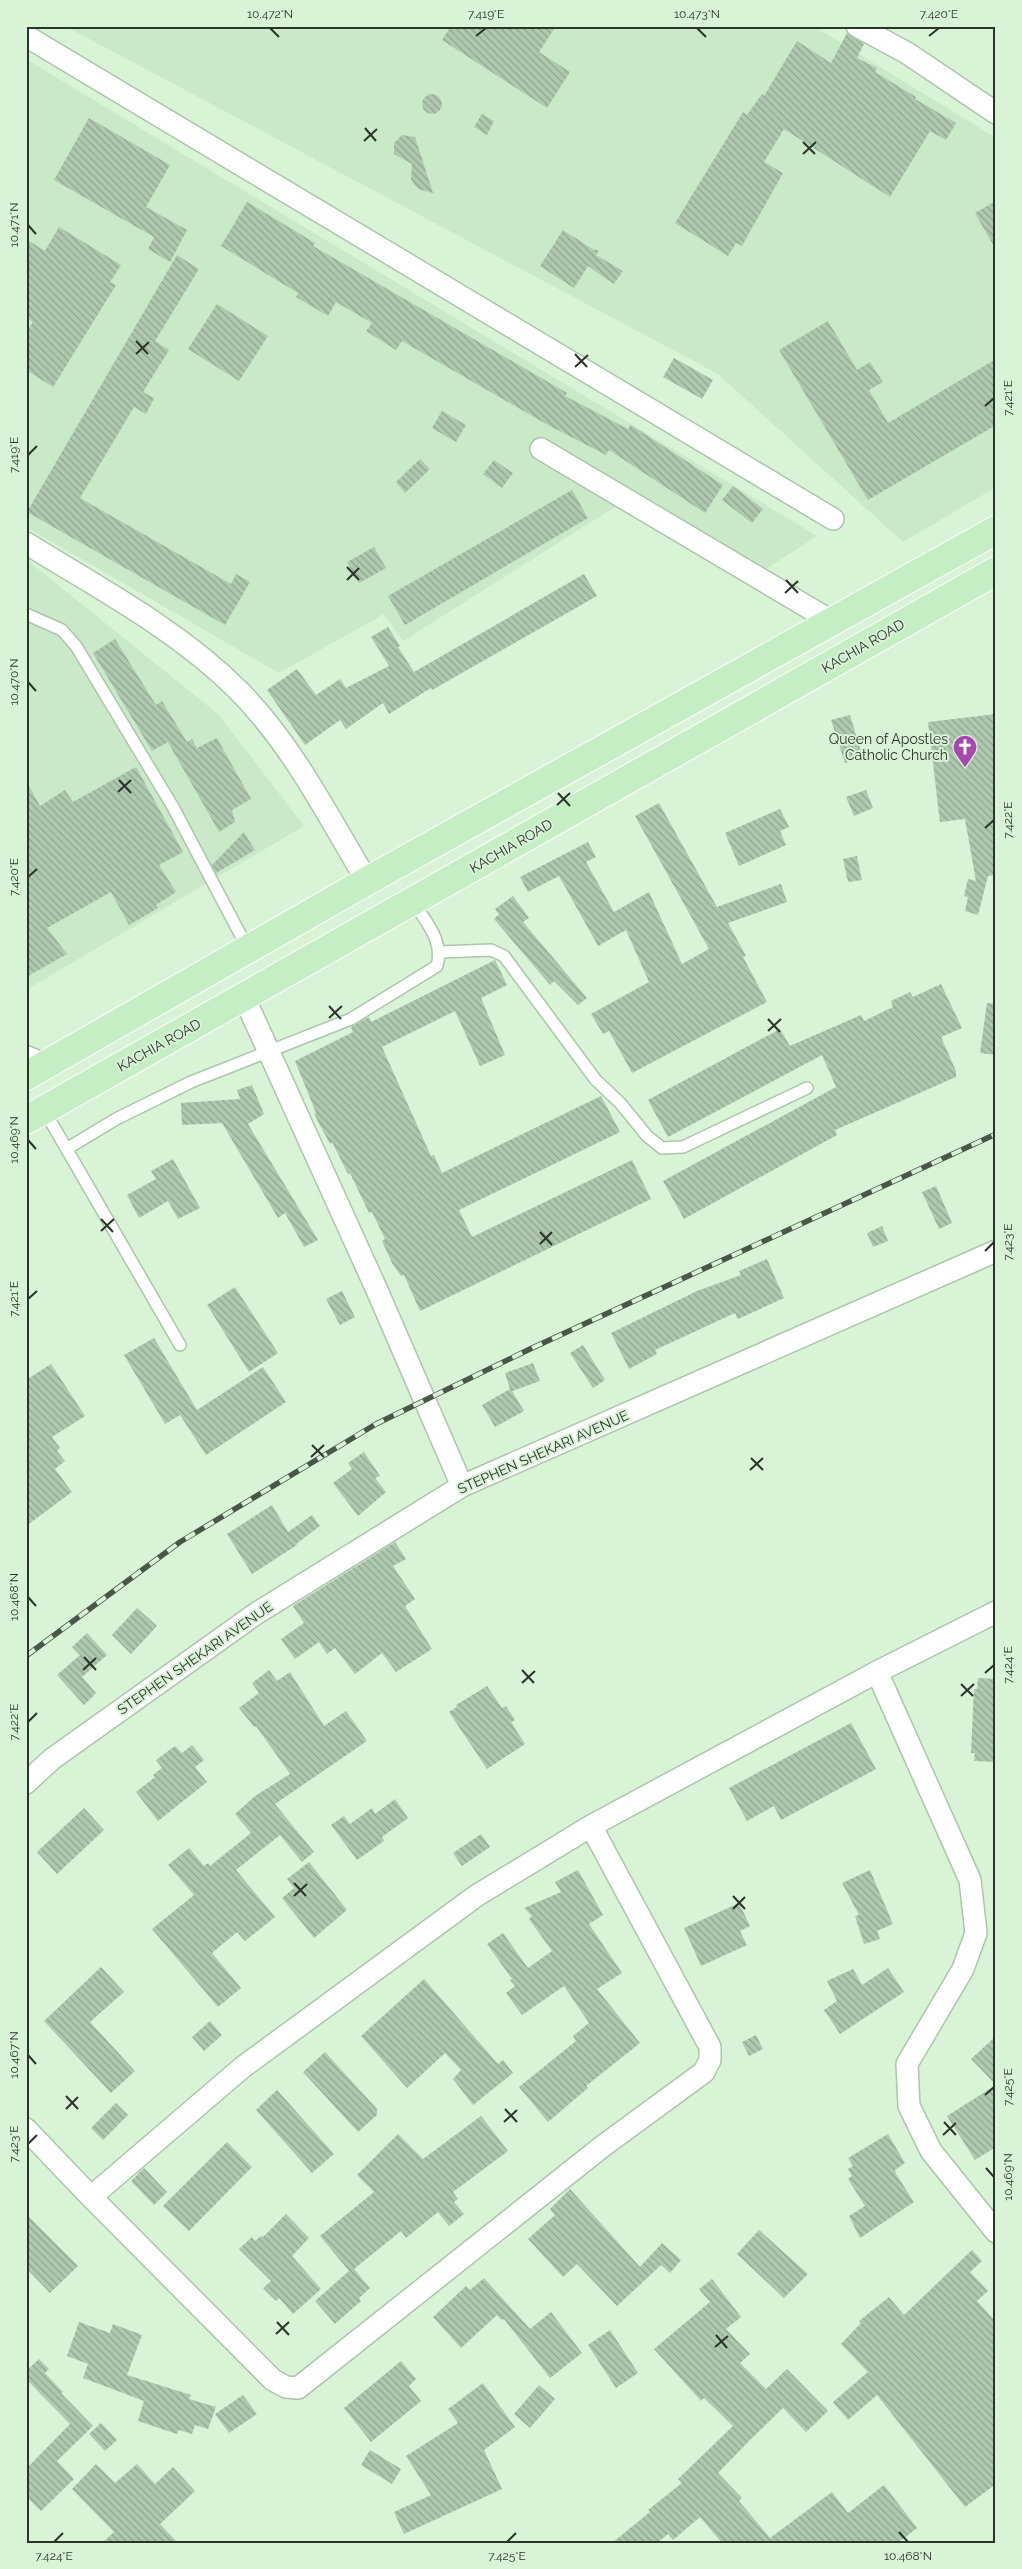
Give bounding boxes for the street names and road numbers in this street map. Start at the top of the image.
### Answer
street label: KACHIA ROAD [819,616,907,676]
street label: KACHIA ROAD [467,816,555,876]
street label: KACHIA ROAD [114,1015,204,1075]
street label: STEPHEN SHEKARI AVENUE [455,1407,631,1497]
street label: STEPHEN SHEKARI AVENUE [114,1598,276,1718]

